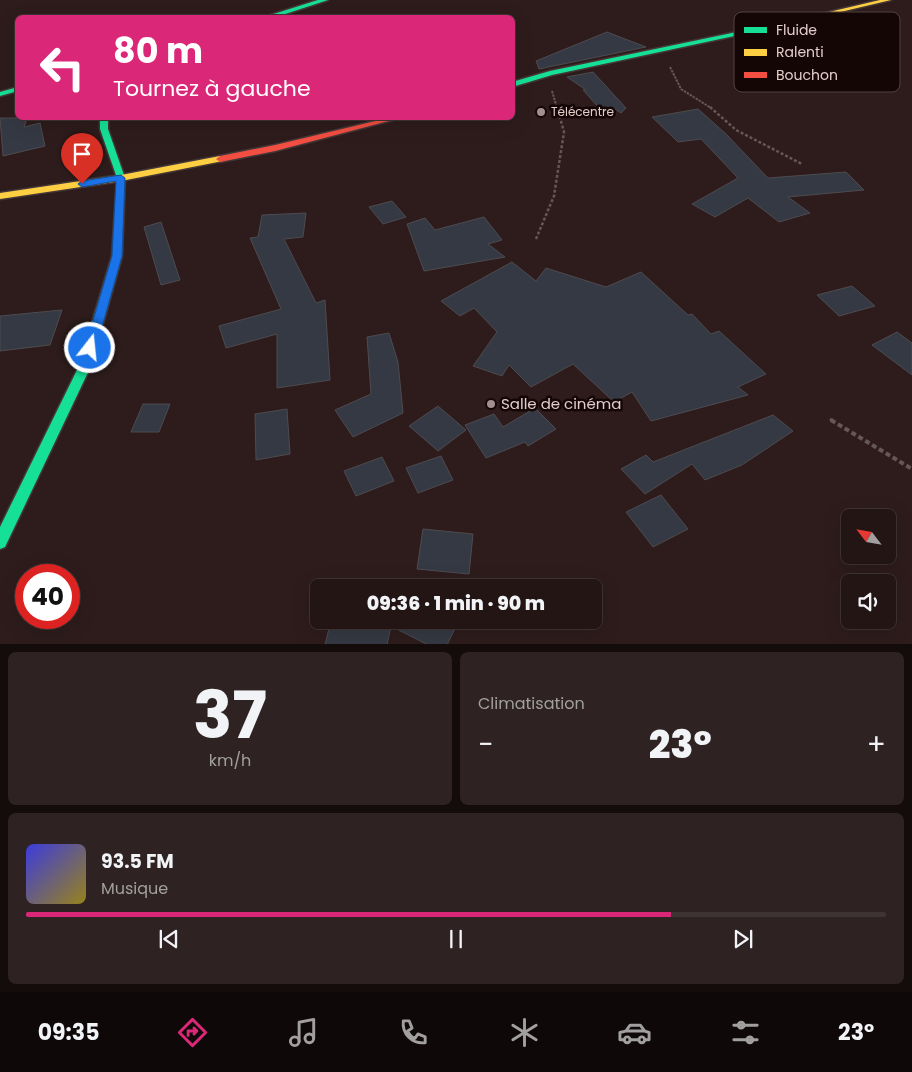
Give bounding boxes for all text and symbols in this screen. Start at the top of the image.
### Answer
legend [734,12,900,92]
text: Fluide [776,20,817,40]
text: 80 m [113,26,203,75]
icon: left [30,35,95,100]
text: Ralenti [776,42,824,62]
text: Bouchon [776,65,838,85]
text: Tournez à gauche [113,73,311,104]
place label: Télécentre [551,103,614,120]
marker: Télécentre [535,106,547,118]
pin [61,133,103,184]
icon: arrive [68,140,96,168]
position arrow [63,321,115,373]
place label: Salle de cinéma [501,393,621,414]
marker: Salle de cinéma [485,398,497,410]
north arrow [841,509,896,564]
map controls [841,509,896,629]
speed limit sign: 40 [15,564,80,629]
button: sound [841,574,896,629]
text: 09:36 · 1 min · 90 m [367,590,545,617]
text: 37 [193,670,267,761]
text: Climatisation [478,692,585,715]
text: 23° [649,718,712,771]
text: − [478,725,493,764]
text: + [867,725,886,764]
text: km/h [209,749,251,772]
text: 93.5 FM [101,848,174,875]
text: Musique [101,877,168,900]
icon: previous [155,925,183,953]
icon: pause [442,925,470,953]
icon: next [729,925,757,953]
icon: directions [175,1015,210,1050]
icon: music [286,1015,321,1050]
icon: phone [396,1015,431,1050]
icon: climate [507,1015,542,1050]
icon: car [617,1015,652,1050]
icon: filters [728,1015,763,1050]
text: 09:35 [38,1017,99,1048]
text: 23° [838,1017,874,1048]

